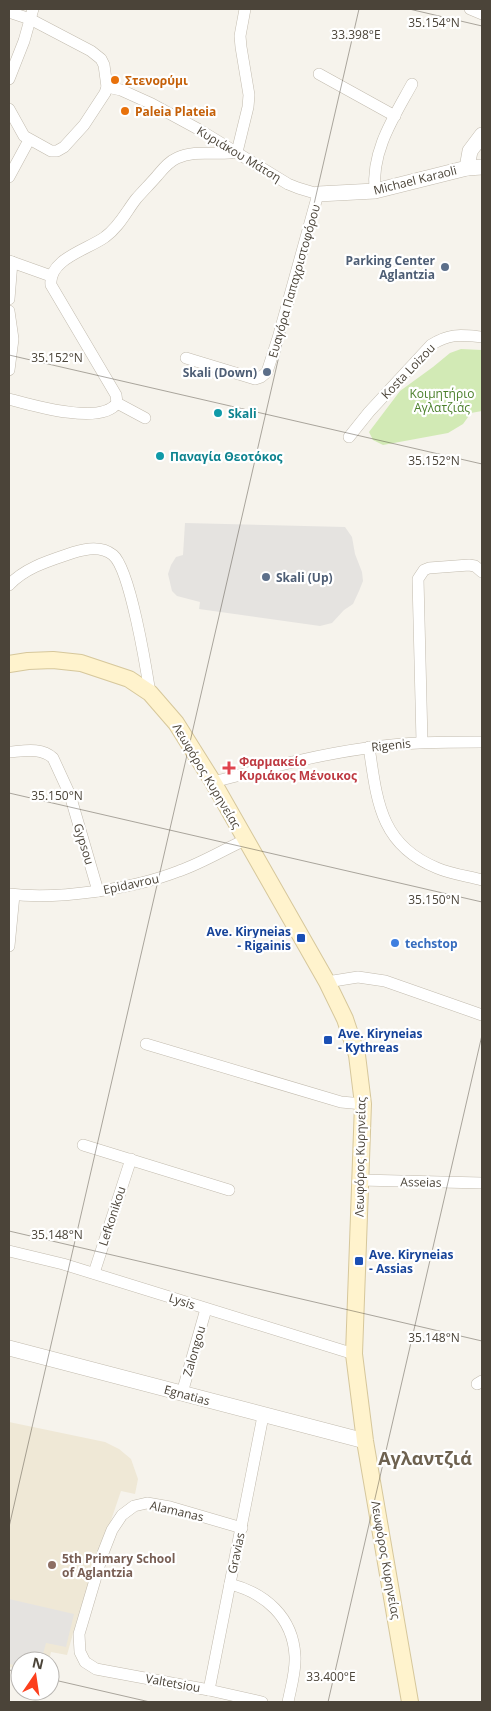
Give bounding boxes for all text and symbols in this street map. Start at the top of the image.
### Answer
text: 35.154°N [408,14,460,31]
text: 33.398°E [331,26,381,43]
place label: Στενορύμι [125,72,188,89]
marker: Στενορύμι [109,74,121,86]
place label: Paleia Plateia [135,103,216,120]
marker: Paleia Plateia [119,105,131,117]
street label: Κυριάκου Μάτση [194,122,284,186]
street label: Michael Karaoli [372,161,458,199]
street label: Ευαγόρα Παπαχριστοφόρου [264,202,324,360]
place label: Parking Center Aglantzia [346,252,436,283]
marker: Parking Center Aglantzia [439,261,451,273]
street label: Kosta Loizou [377,340,439,402]
text: 35.152°N [31,349,83,366]
place label: Skali (Down) [183,364,257,381]
marker: Skali (Down) [261,366,273,378]
park label: Κοιμητήριο Αγλατζιάς [410,385,474,416]
place label: Skali [228,405,257,422]
marker: Skali [212,407,224,419]
place label: Παναγία Θεοτόκος [170,448,283,465]
marker: Παναγία Θεοτόκος [154,450,166,462]
text: 35.152°N [408,452,460,469]
place label: Skali (Up) [276,569,333,586]
marker: Skali (Up) [260,571,272,583]
street label: Λεωφόρος Κυρηνείας [169,720,245,832]
street label: Rigenis [370,734,412,756]
place label: Φαρμακείο Κυριάκος Μένοικος [239,753,357,784]
marker: Φαρμακείο Κυριάκος Μένοικος [223,762,235,774]
text: 35.150°N [31,787,83,804]
street label: Gypsou [70,821,98,867]
street label: Epidavrou [102,870,160,898]
text: 35.150°N [408,891,460,908]
place label: Ave. Kiryneias - Rigainis [207,923,291,954]
marker: Ave. Kiryneias - Rigainis [295,932,307,944]
place label: techstop [405,935,458,952]
marker: techstop [389,937,401,949]
place label: Ave. Kiryneias - Kythreas [338,1025,423,1056]
marker: Ave. Kiryneias - Kythreas [322,1034,334,1046]
street label: Λεωφόρος Κυρηνείας [350,1097,370,1217]
street label: Asseias [400,1173,442,1191]
street label: Lefkonikou [94,1184,130,1248]
text: 35.148°N [31,1226,83,1243]
place label: Ave. Kiryneias - Assias [369,1246,454,1277]
marker: Ave. Kiryneias - Assias [353,1255,365,1267]
street label: Lysis [167,1289,198,1313]
street label: Zalongou [179,1324,209,1378]
text: 35.148°N [408,1329,460,1346]
street label: Egnatias [162,1381,212,1409]
district label: Αγλαντζιά [378,1446,472,1470]
street label: Alamanas [148,1497,206,1526]
street label: Λεωφόρος Κυρηνείας [367,1499,405,1621]
street label: Gravias [223,1531,249,1575]
place label: 5th Primary School of Aglantzia [62,1550,175,1581]
marker: 5th Primary School of Aglantzia [46,1559,58,1571]
north arrow [10,1651,60,1701]
text: N [30,1652,46,1673]
text: 33.400°E [306,1668,356,1685]
street label: Valtetsiou [144,1670,202,1696]

